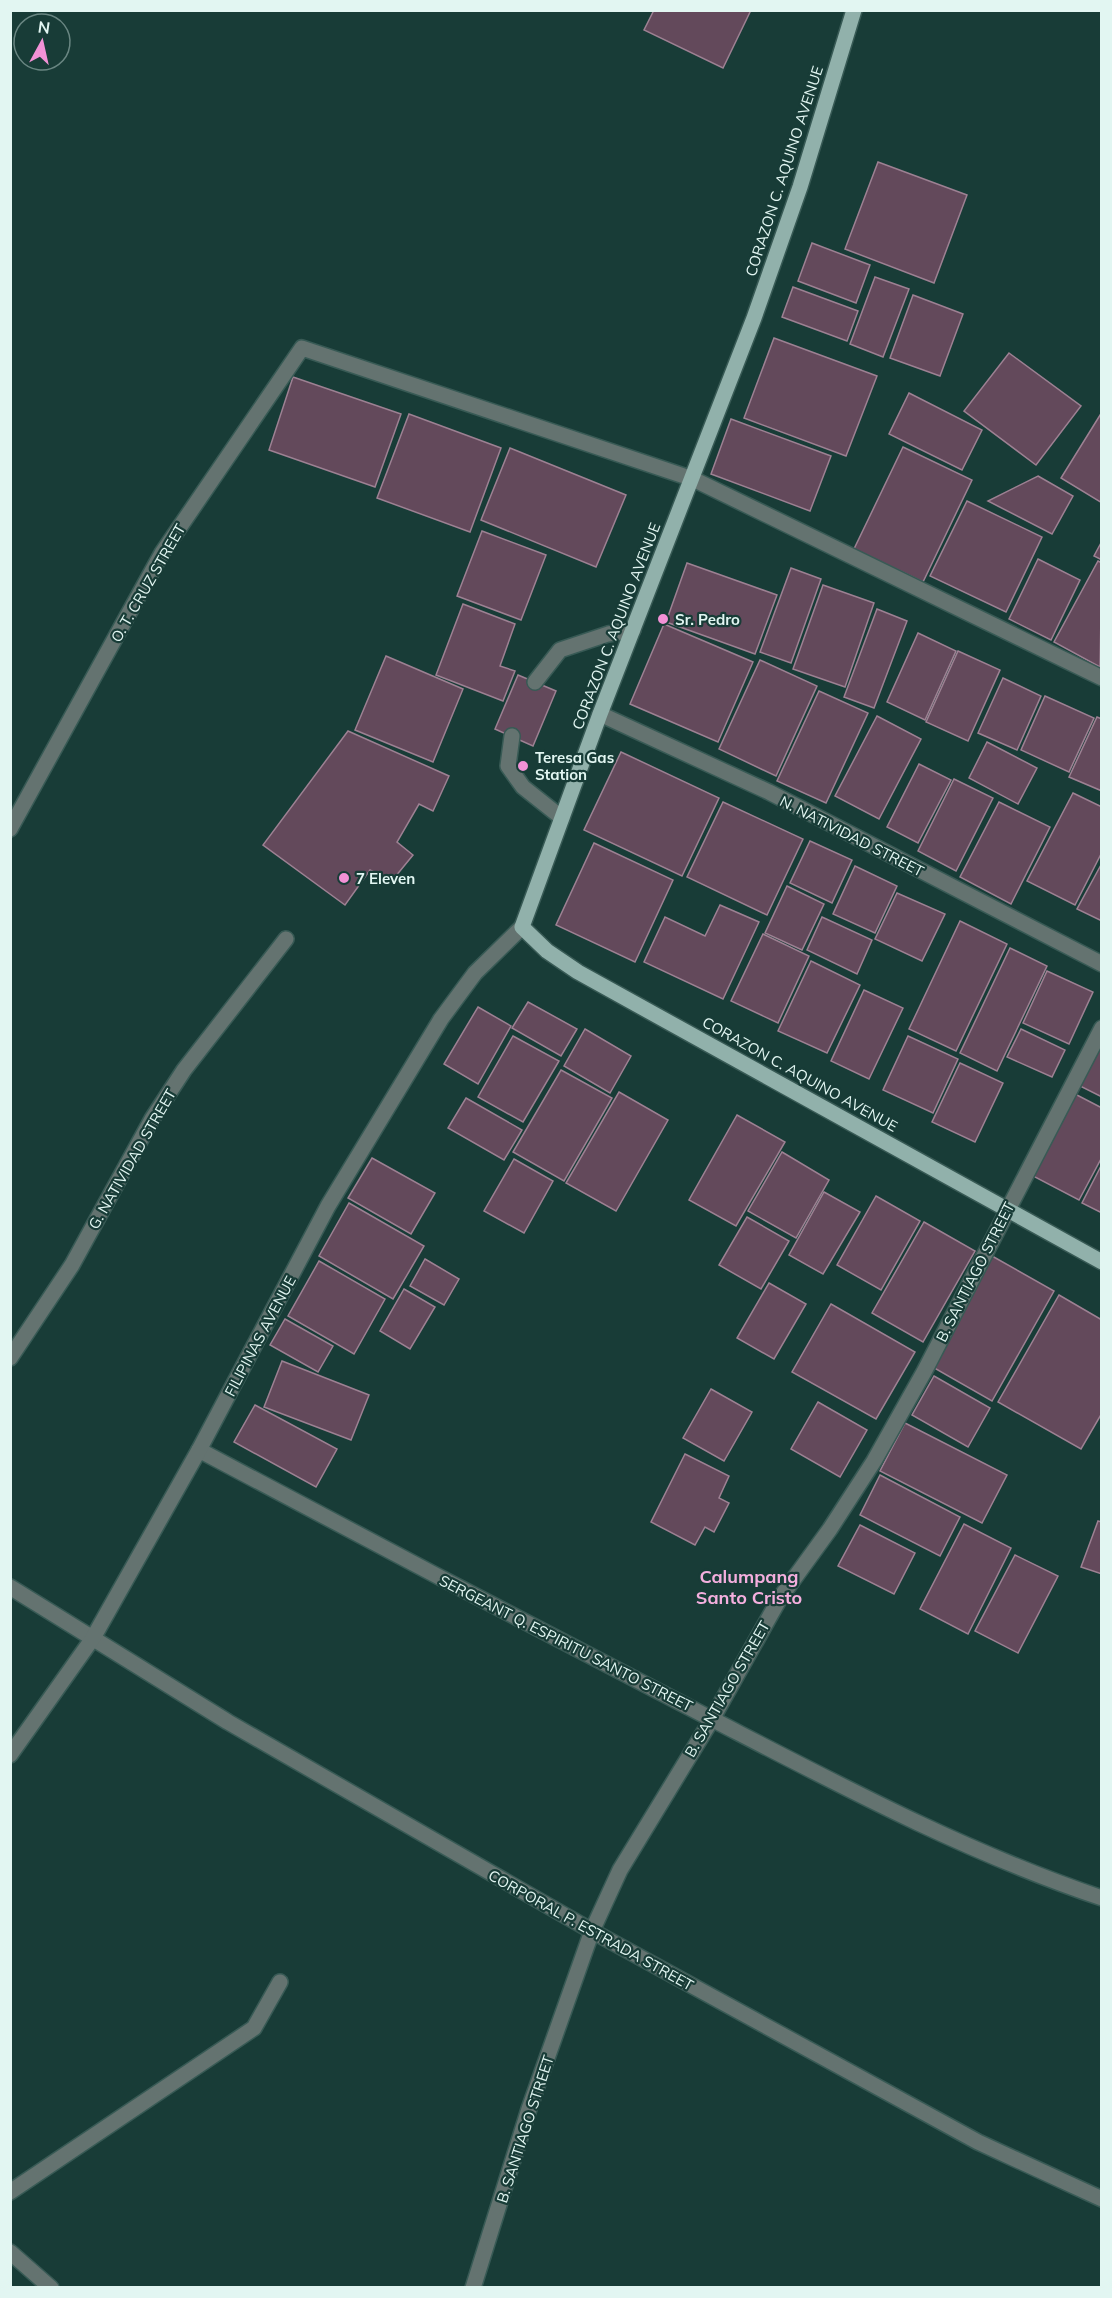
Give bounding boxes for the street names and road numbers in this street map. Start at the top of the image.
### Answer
street label: CORAZON C. AQUINO AVENUE [741,63,827,279]
street label: O. T. CRUZ STREET [106,520,190,646]
street label: CORAZON C. AQUINO AVENUE [568,520,664,732]
street label: N. NATIVIDAD STREET [777,791,927,881]
street label: CORAZON C. AQUINO AVENUE [699,1012,901,1136]
street label: G. NATIVIDAD STREET [84,1085,180,1233]
street label: B. SANTIAGO STREET [932,1199,1018,1345]
street label: FILIPINAS AVENUE [220,1272,300,1400]
street label: SERGEANT Q. ESPIRITU SANTO STREET [436,1571,696,1715]
street label: B. SANTIAGO STREET [680,1617,774,1761]
street label: CORPORAL P. ESTRADA STREET [485,1865,697,1995]
street label: B. SANTIAGO STREET [492,2053,558,2205]

